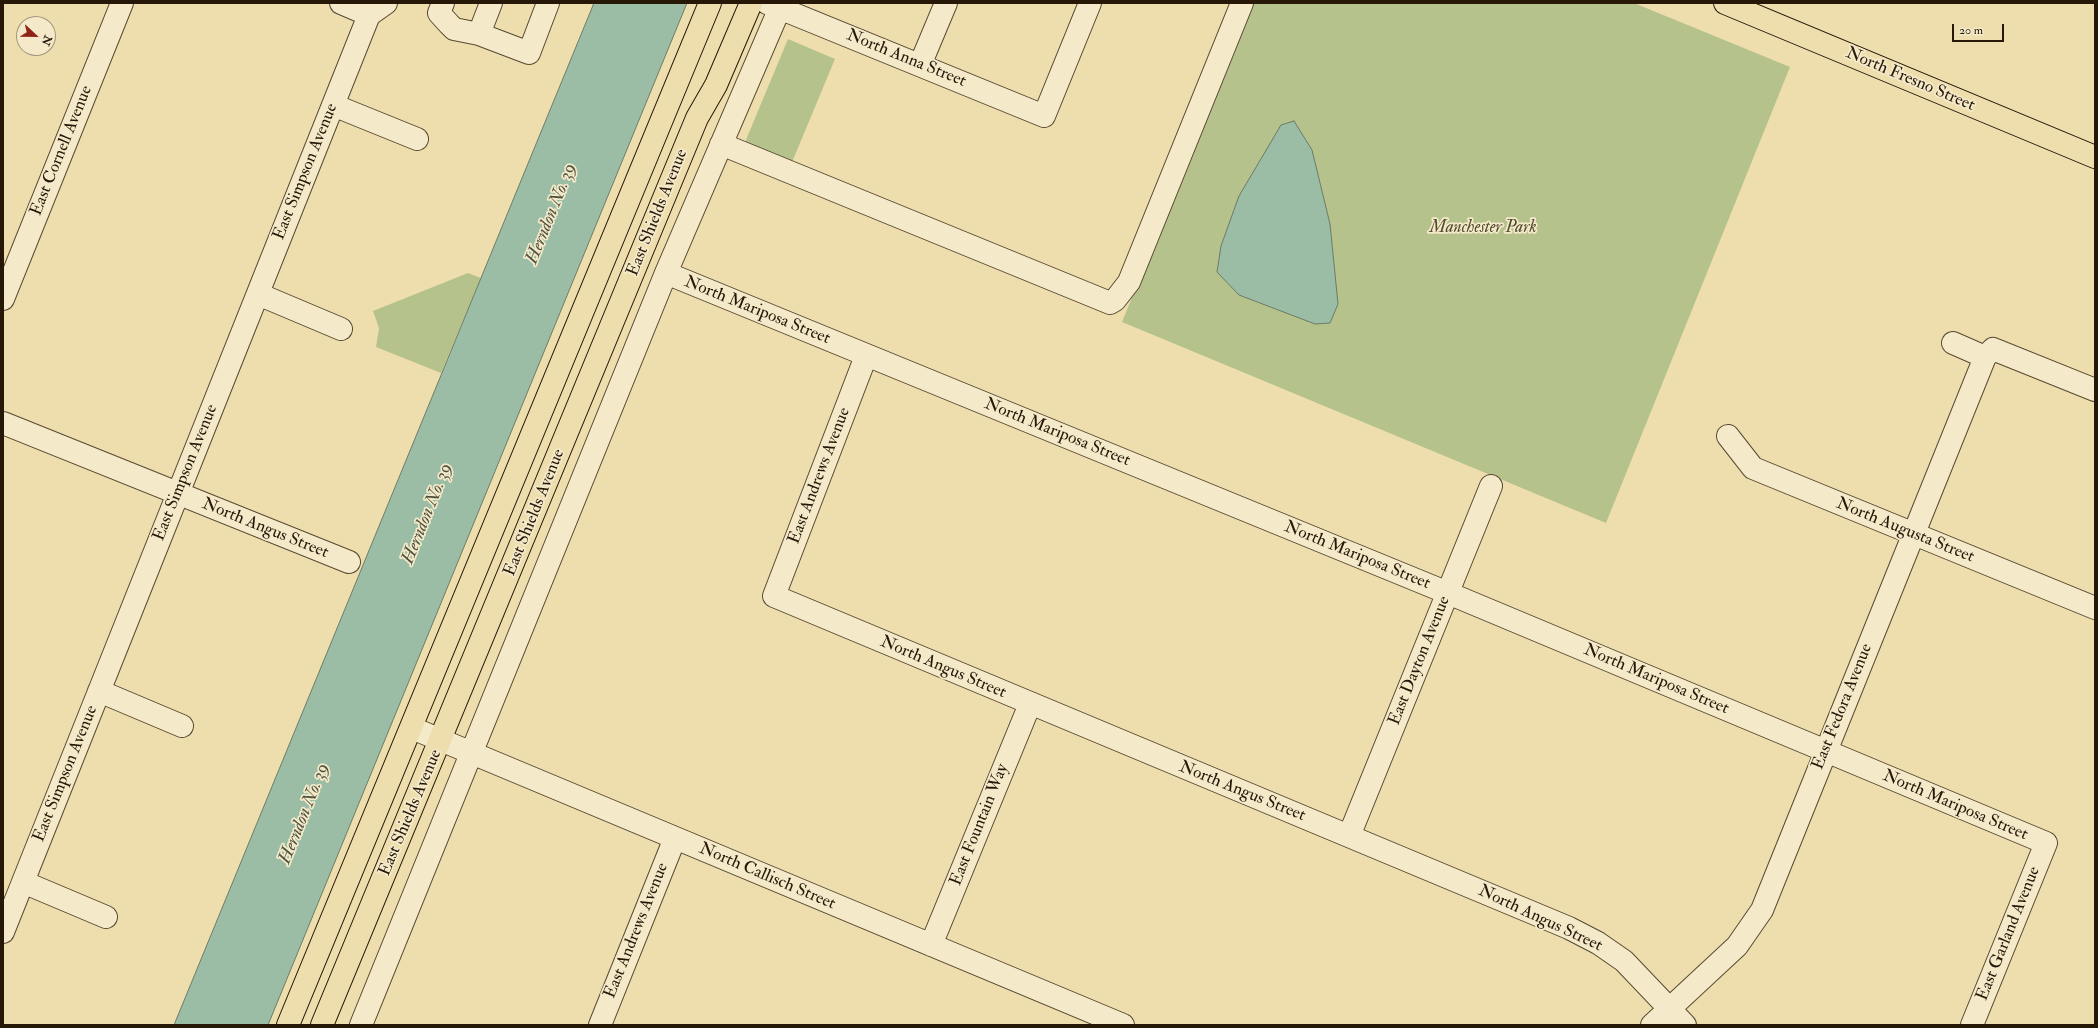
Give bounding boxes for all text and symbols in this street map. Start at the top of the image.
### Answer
north arrow [16,16,56,56]
scale bar [1954,16,2006,42]
text: 20 m [1959,23,1983,38]
street label: North Anna Street [843,26,969,92]
text: N [39,33,55,47]
street label: North Fresno Street [1842,44,1978,116]
street label: East Cornell Avenue [27,83,97,219]
street label: East Simpson Avenue [269,101,343,243]
street label: East Shields Avenue [623,146,693,280]
water label: Herndon No. 39 [522,160,582,268]
park label: Manchester Park [1429,218,1537,238]
street label: North Mariposa Street [681,272,833,350]
street label: North Mariposa Street [981,394,1133,472]
street label: East Simpson Avenue [149,402,223,544]
street label: East Andrews Avenue [785,405,855,547]
street label: East Shields Avenue [500,446,570,580]
water label: Herndon No. 39 [398,460,458,568]
street label: North Angus Street [199,494,331,564]
street label: North Augusta Street [1833,494,1977,568]
street label: North Mariposa Street [1281,517,1433,595]
street label: East Dayton Avenue [1385,593,1455,729]
street label: North Angus Street [877,632,1009,704]
street label: North Mariposa Street [1580,640,1732,720]
street label: East Fedora Avenue [1808,641,1878,773]
street label: East Simpson Avenue [29,703,103,845]
street label: East Shields Avenue [375,747,447,879]
street label: North Angus Street [1176,757,1308,827]
water label: Herndon No. 39 [275,760,335,868]
street label: East Fountain Way [946,761,1014,889]
street label: North Mariposa Street [1879,766,2031,846]
street label: North Callisch Street [696,839,838,915]
street label: East Andrews Avenue [600,860,674,1002]
street label: East Garland Avenue [1973,864,2045,1004]
street label: North Angus Street [1475,881,1605,957]

